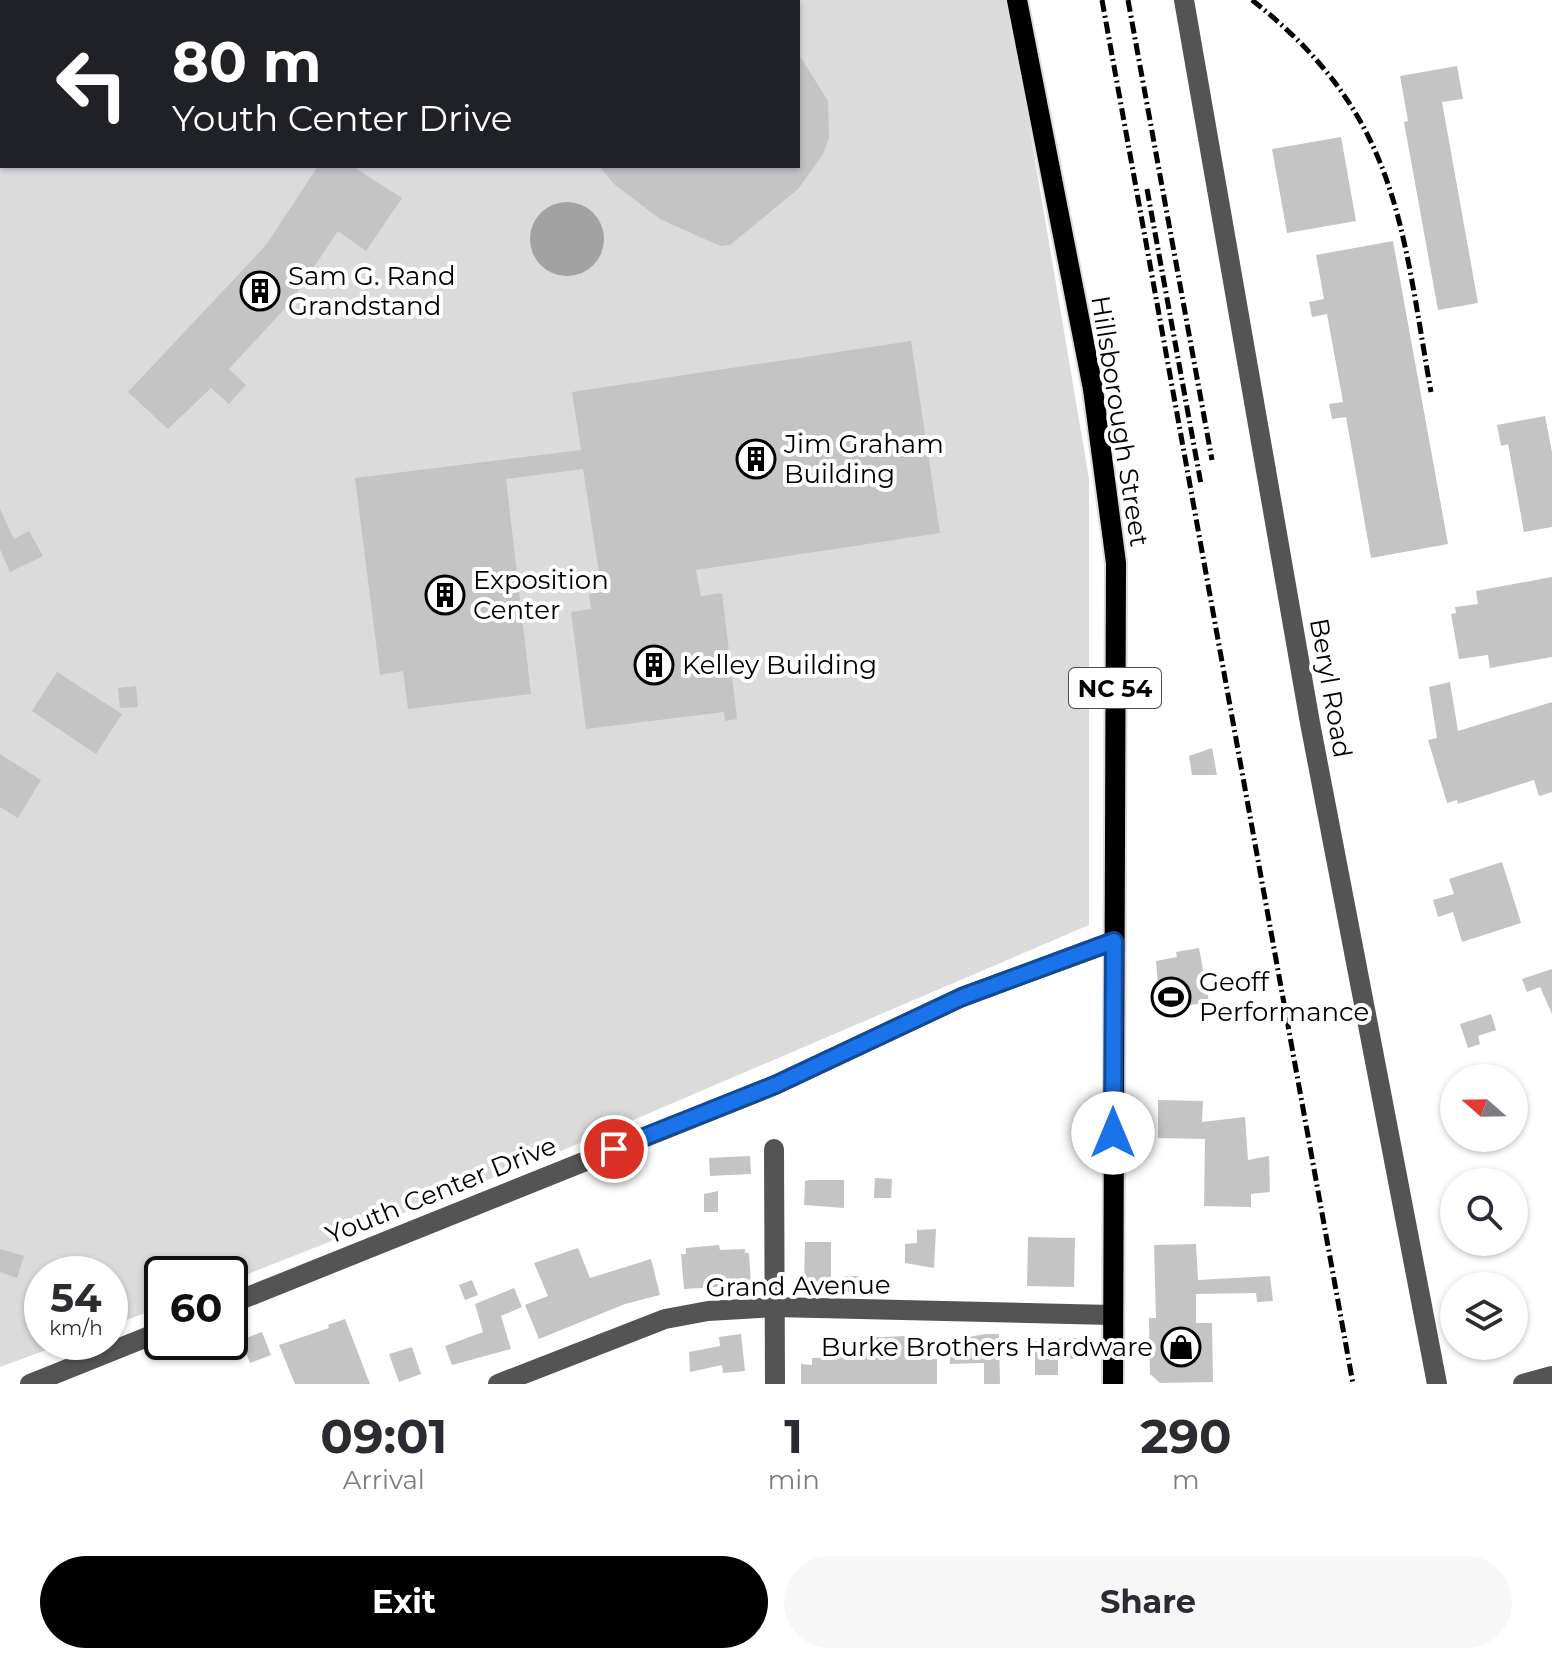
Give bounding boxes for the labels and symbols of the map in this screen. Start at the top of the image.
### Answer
place label: Sam G. Rand Grandstand [288,260,456,322]
building icon: Sam G. Rand Grandstand [239,270,281,312]
street label: Hillsborough Street [1084,293,1156,549]
place label: Jim Graham Building [783,428,944,490]
building icon: Jim Graham Building [735,438,777,480]
place label: Exposition Center [473,564,609,626]
building icon: Exposition Center [424,574,466,616]
street label: Beryl Road [1303,616,1359,760]
building icon: Kelley Building [633,644,675,686]
place label: Kelley Building [682,649,877,681]
road number: NC 54 [1069,668,1161,708]
place label: Geoff Performance [1199,966,1369,1028]
sports icon: Geoff Performance [1150,976,1192,1018]
north arrow [1440,1064,1528,1152]
position arrow [1071,1091,1155,1175]
pin [580,1115,648,1183]
street label: Youth Center Drive [321,1129,561,1251]
speed limit sign: 60 [144,1256,248,1360]
street label: Grand Avenue [705,1268,891,1304]
shop icon: Burke Brothers Hardware [1160,1326,1202,1368]
place label: Burke Brothers Hardware [821,1331,1153,1363]

